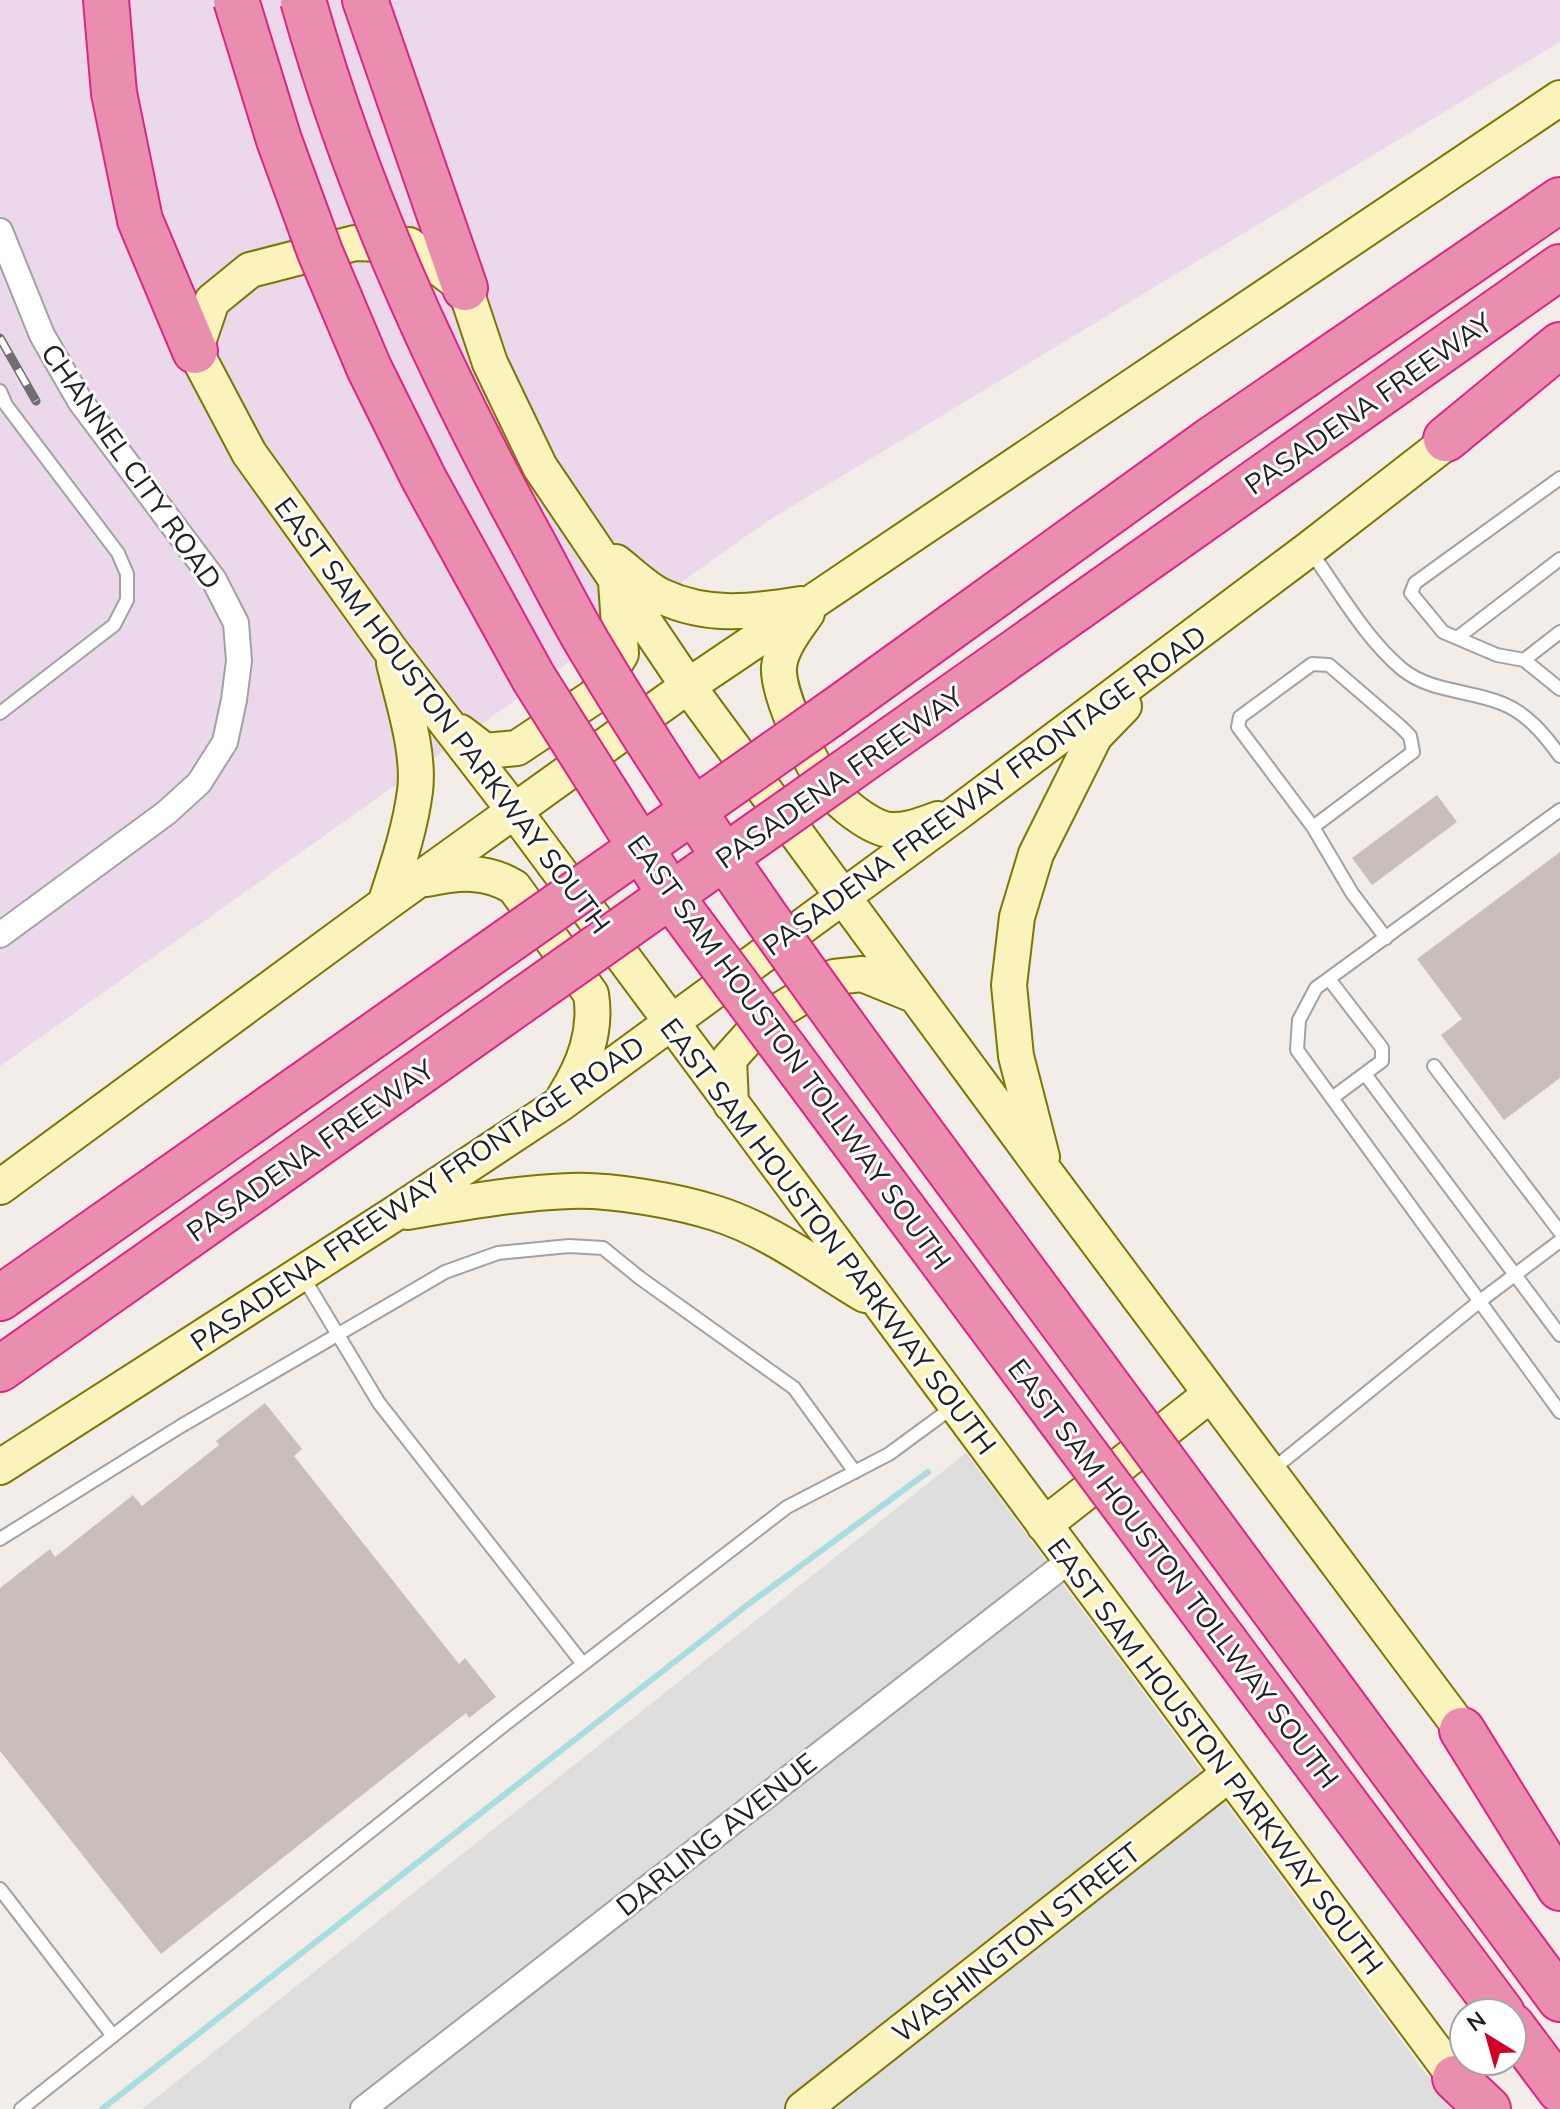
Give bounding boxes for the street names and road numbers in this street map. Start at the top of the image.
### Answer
street label: PASADENA FREEWAY [1238,304,1499,502]
street label: CHANNEL CITY ROAD [34,336,230,596]
street label: EAST SAM HOUSTON PARKWAY SOUTH [267,490,619,940]
street label: PASADENA FREEWAY FRONTAGE ROAD [755,617,1213,963]
street label: PASADENA FREEWAY [709,678,970,876]
street label: EAST SAM HOUSTON TOLLWAY SOUTH [620,828,960,1276]
street label: EAST SAM HOUSTON PARKWAY SOUTH [653,1011,1005,1461]
street label: PASADENA FREEWAY FRONTAGE ROAD [183,1027,651,1359]
street label: PASADENA FREEWAY [180,1051,441,1249]
street label: EAST SAM HOUSTON TOLLWAY SOUTH [1001,1351,1347,1795]
street label: EAST SAM HOUSTON PARKWAY SOUTH [1040,1531,1392,1981]
street label: DARLING AVENUE [609,1745,823,1923]
street label: WASHINGTON STREET [885,1834,1147,2050]

